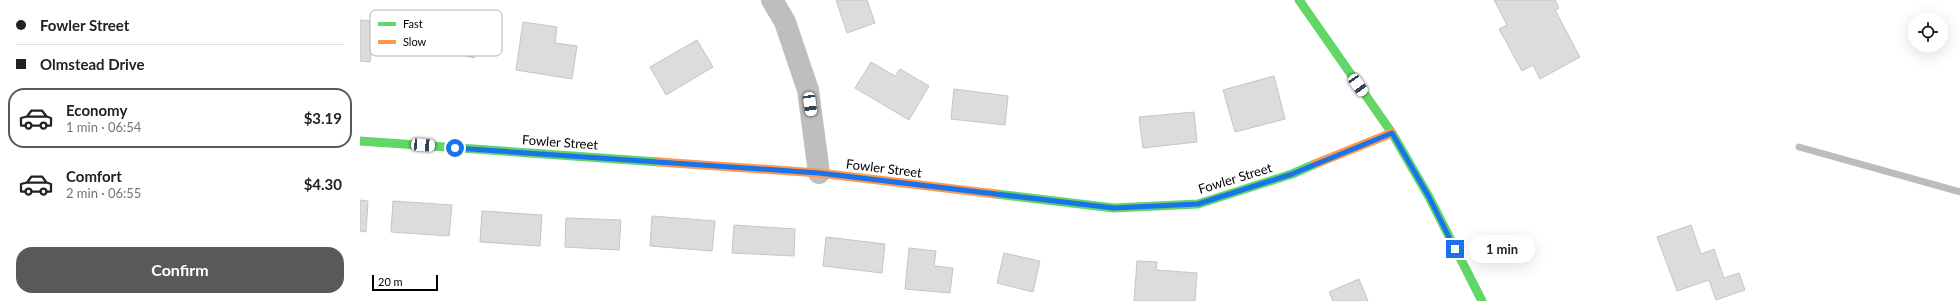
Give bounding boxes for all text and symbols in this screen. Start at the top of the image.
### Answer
legend [370,10,502,56]
map controls [1908,12,1948,52]
button: locate [1908,12,1948,52]
text: Fowler Street [40,16,129,34]
text: Fast [403,17,423,30]
text: Slow [403,35,427,48]
text: Olmstead Drive [40,55,145,73]
car [1346,72,1370,98]
car [802,91,818,117]
icon: car [18,100,54,136]
text: Economy [66,101,127,119]
text: $3.19 [304,109,342,127]
text: 1 min · 06:54 [66,119,141,135]
street label: Fowler Street [521,131,599,153]
car [411,138,435,152]
route start [446,139,464,157]
street label: Fowler Street [845,155,923,181]
street label: Fowler Street [1196,159,1274,197]
icon: car [18,166,54,202]
text: Comfort [66,167,122,185]
text: $4.30 [304,175,342,193]
text: 2 min · 06:55 [66,185,141,201]
callout: 1 min [1469,235,1535,263]
route end [1446,240,1464,258]
text: 1 min [1486,241,1518,257]
button: Confirm [16,247,344,293]
scale bar [372,273,438,292]
text: 20 m [378,275,403,288]

